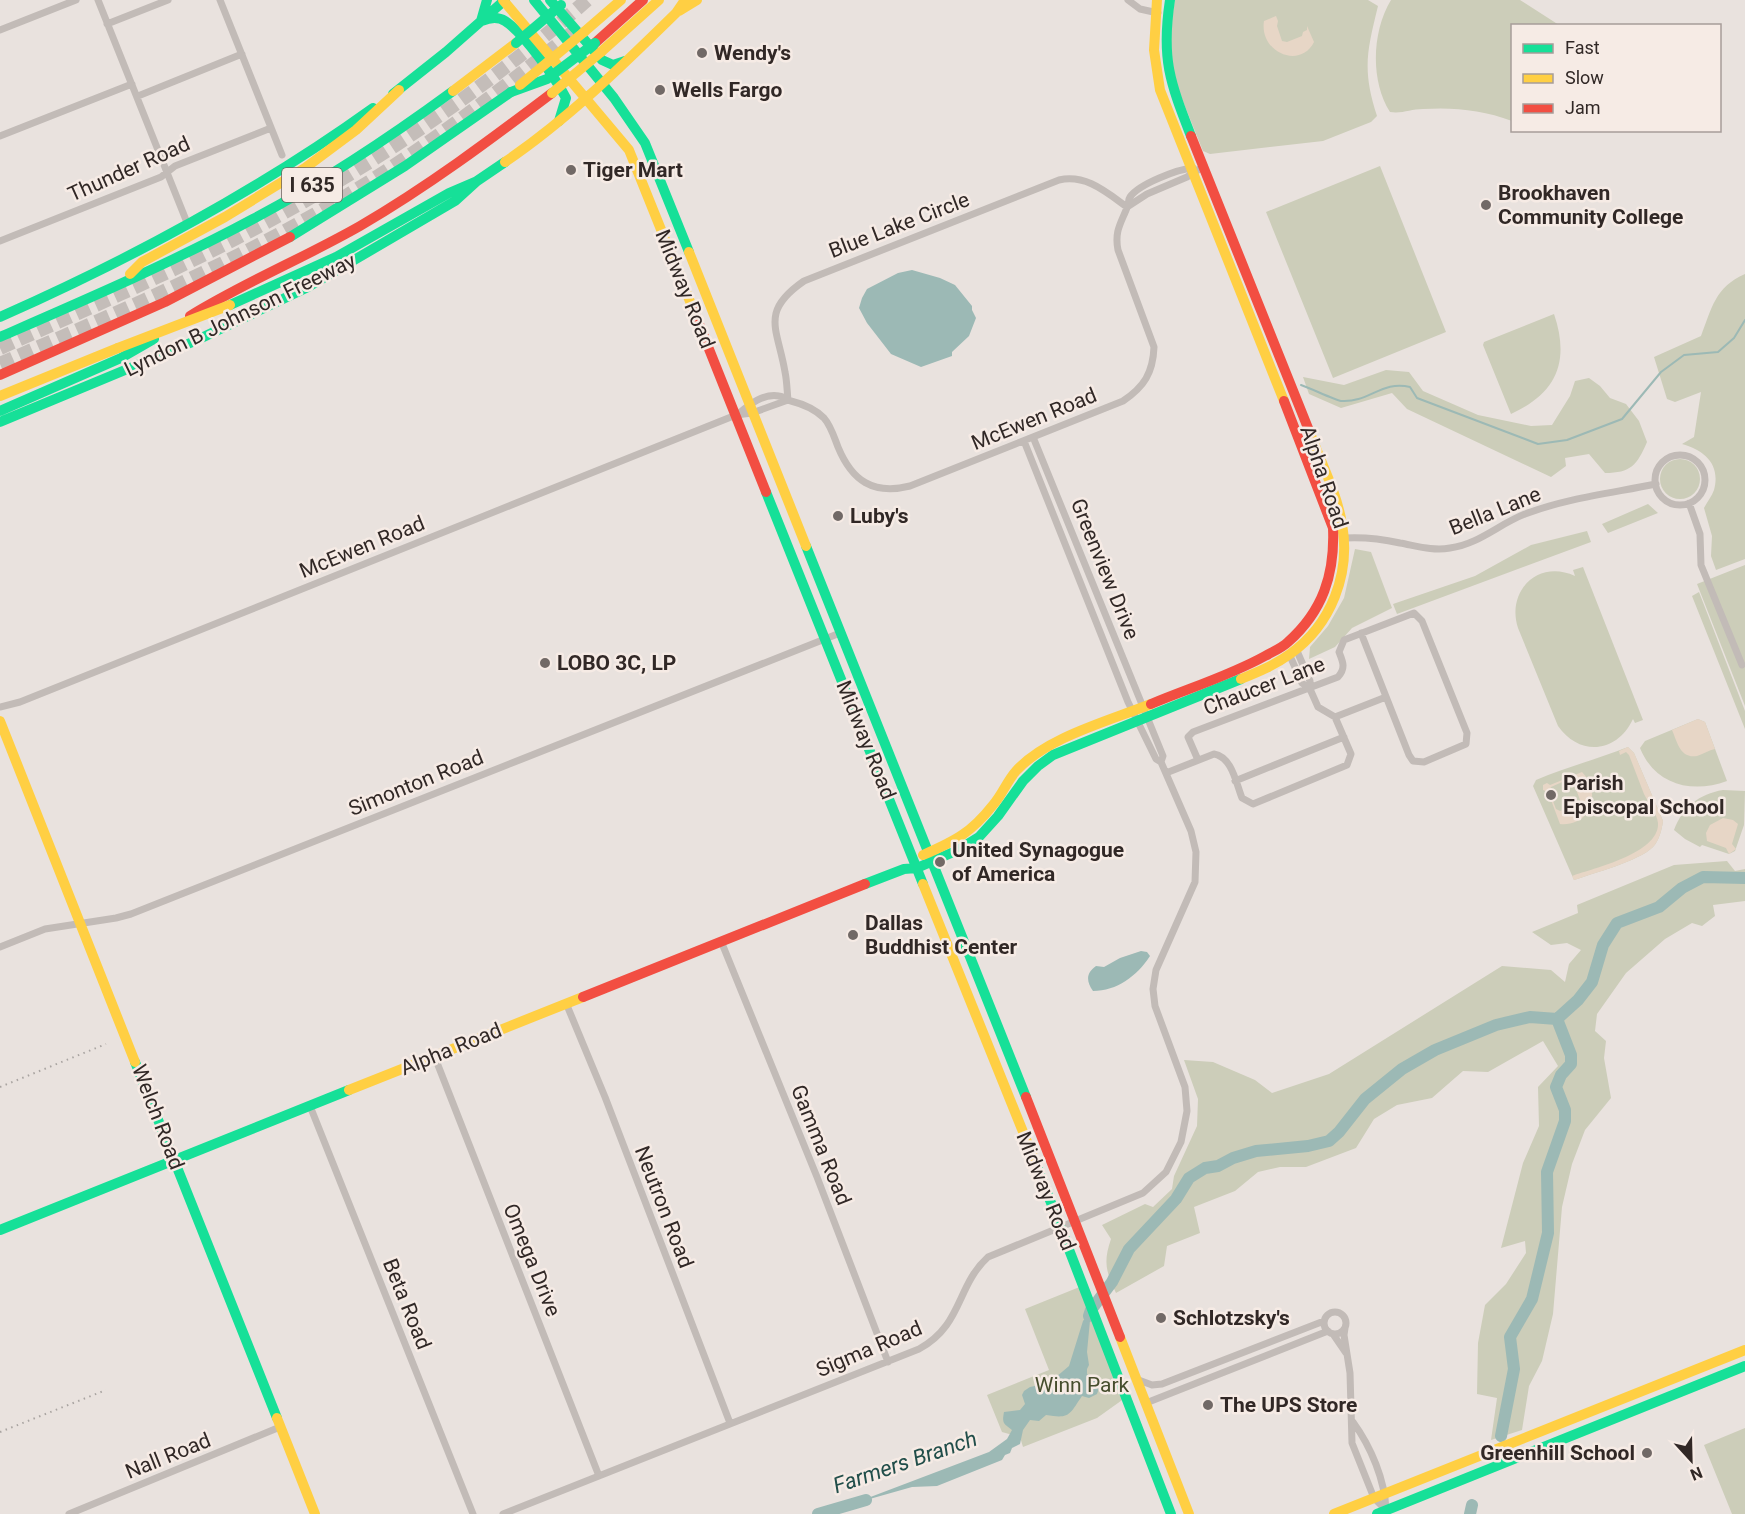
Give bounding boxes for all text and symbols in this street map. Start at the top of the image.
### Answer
legend [1511,24,1721,132]
text: Fast [1565,37,1600,58]
place label: Wendy's [714,41,791,65]
marker: Wendy's [695,46,709,60]
text: Slow [1565,67,1604,88]
place label: Wells Fargo [672,78,782,102]
marker: Wells Fargo [653,83,667,97]
text: Jam [1565,97,1601,118]
street label: Thunder Road [64,131,194,207]
place label: Tiger Mart [583,158,683,182]
marker: Tiger Mart [564,163,578,177]
road number: I 635 [282,168,342,202]
place label: Brookhaven Community College [1498,181,1683,229]
street label: Blue Lake Circle [825,187,973,263]
marker: Brookhaven Community College [1479,198,1493,212]
street label: Midway Road [650,226,720,352]
street label: Lyndon B Johnson Freeway [120,248,360,382]
street label: McEwen Road [968,383,1100,455]
street label: Alpha Road [1295,423,1353,531]
street label: Bella Lane [1446,482,1544,540]
street label: Greenview Drive [1066,495,1144,643]
place label: Luby's [850,504,909,528]
marker: Luby's [831,509,845,523]
street label: McEwen Road [296,511,428,583]
place label: LOBO 3C, LP [557,651,676,675]
street label: Chaucer Lane [1200,652,1328,720]
marker: LOBO 3C, LP [538,656,552,670]
street label: Midway Road [831,677,901,803]
street label: Simonton Road [345,745,487,821]
place label: Parish Episcopal School [1563,771,1725,819]
marker: Parish Episcopal School [1544,788,1558,802]
place label: United Synagogue of America [952,838,1124,886]
marker: United Synagogue of America [933,855,947,869]
place label: Dallas Buddhist Center [865,911,1018,959]
marker: Dallas Buddhist Center [846,928,860,942]
street label: Alpha Road [397,1018,505,1080]
street label: Welch Road [127,1061,189,1173]
street label: Gamma Road [786,1081,856,1209]
street label: Midway Road [1011,1128,1081,1254]
street label: Neutron Road [630,1143,698,1271]
street label: Omega Drive [498,1200,566,1320]
street label: Beta Road [378,1255,436,1353]
place label: Schlotzsky's [1173,1306,1290,1330]
marker: Schlotzsky's [1154,1311,1168,1325]
street label: Sigma Road [812,1316,926,1382]
park label: Winn Park [1035,1373,1130,1397]
place label: The UPS Store [1220,1393,1357,1417]
marker: The UPS Store [1201,1398,1215,1412]
water label: Farmers Branch [830,1426,980,1498]
street label: Nall Road [122,1428,214,1484]
north arrow [1661,1430,1721,1490]
place label: Greenhill School [1480,1441,1635,1465]
marker: Greenhill School [1640,1446,1654,1460]
text: N [1688,1463,1705,1484]

